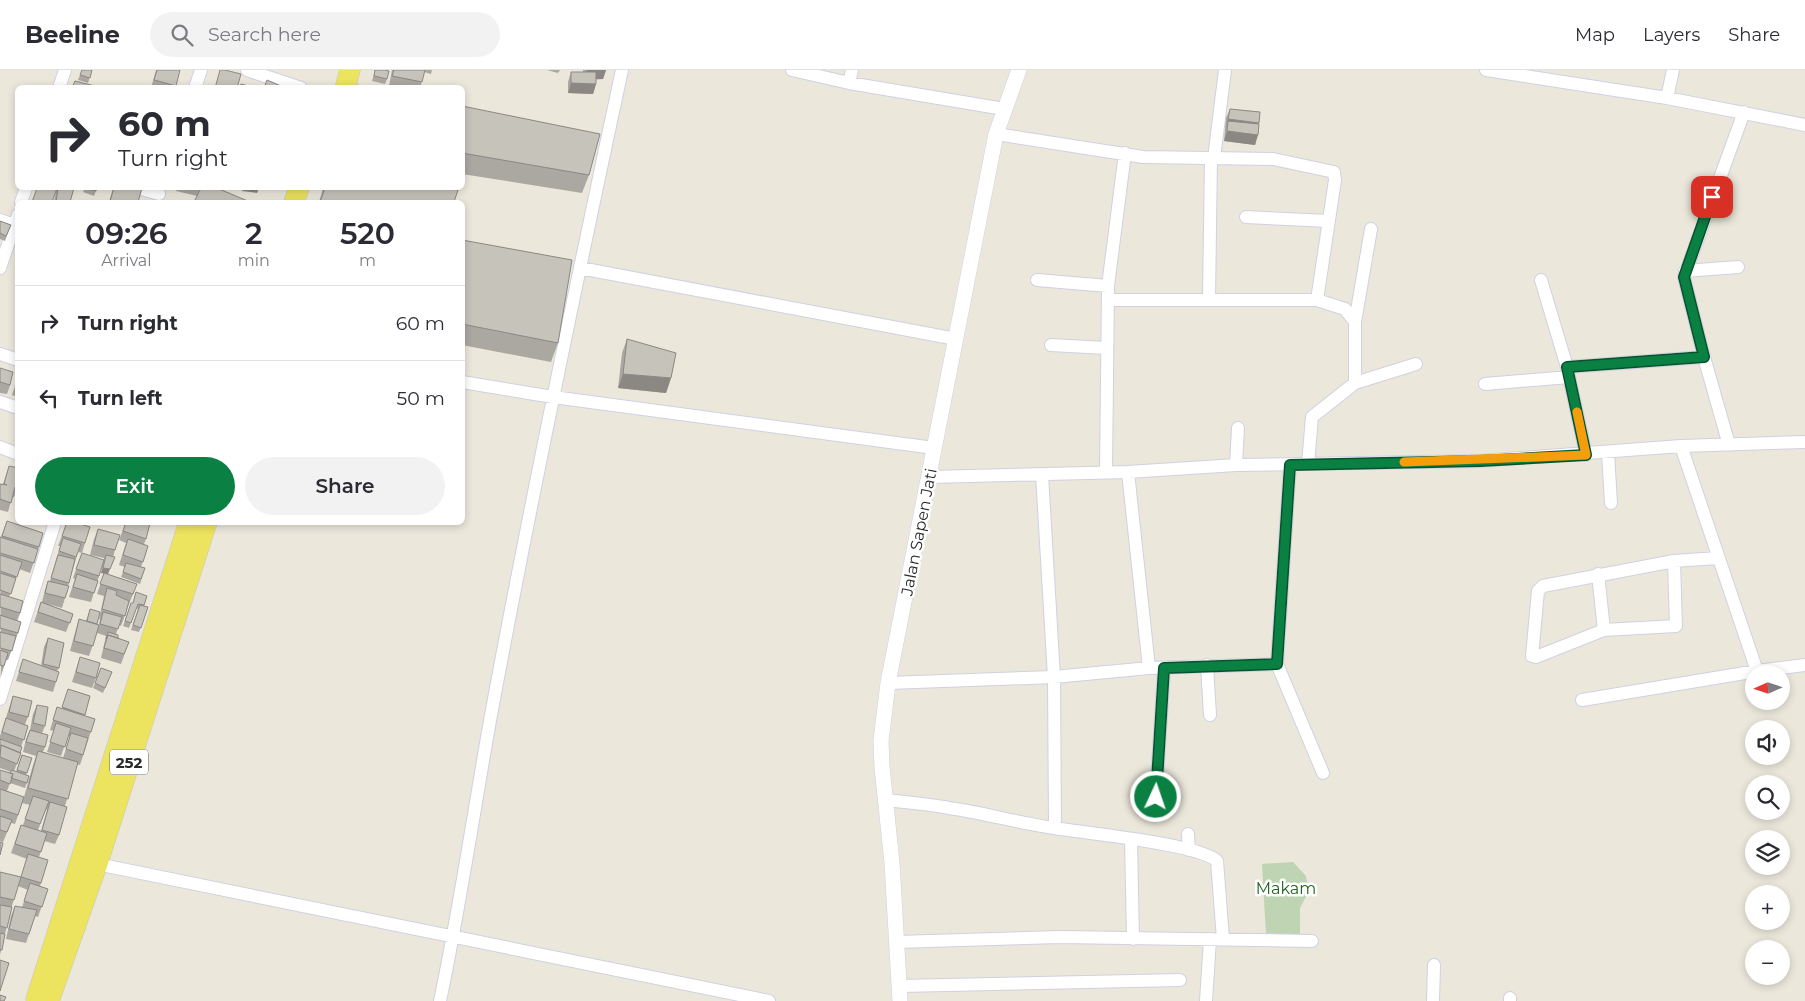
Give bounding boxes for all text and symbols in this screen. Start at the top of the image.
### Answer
search box [150,12,500,57]
text: Beeline [25,20,120,49]
icon: search [168,21,196,49]
text: Search here [208,23,321,46]
text: Map [1575,24,1615,46]
text: Layers [1643,24,1700,46]
text: Share [1728,24,1780,46]
text: 60 m [118,102,211,145]
icon: right [35,105,100,170]
text: Turn right [118,145,228,172]
pin [1691,176,1733,218]
icon: arrive [1698,183,1726,211]
text: 09:26 [85,215,168,252]
text: 2 [245,215,263,252]
text: 520 [340,215,395,252]
text: Arrival [101,251,152,270]
text: min [238,251,270,270]
text: m [359,251,376,270]
icon: right [35,309,63,337]
text: Turn right [78,312,178,335]
text: 60 m [396,312,445,335]
icon: left [35,384,63,412]
text: Turn left [78,387,163,410]
text: 50 m [397,387,445,410]
button: Exit [35,457,235,515]
button: Share [245,457,445,515]
street label: Jalan Sapen Jati [897,467,941,598]
north arrow [1745,665,1790,710]
map controls [1745,665,1790,985]
button: sound [1745,720,1790,765]
road number: 252 [110,750,148,774]
position arrow [1129,770,1181,822]
button: search [1745,775,1790,820]
button: layers [1745,830,1790,875]
park label: Makam [1256,879,1316,898]
button: + [1745,885,1790,930]
button: − [1745,940,1790,985]

